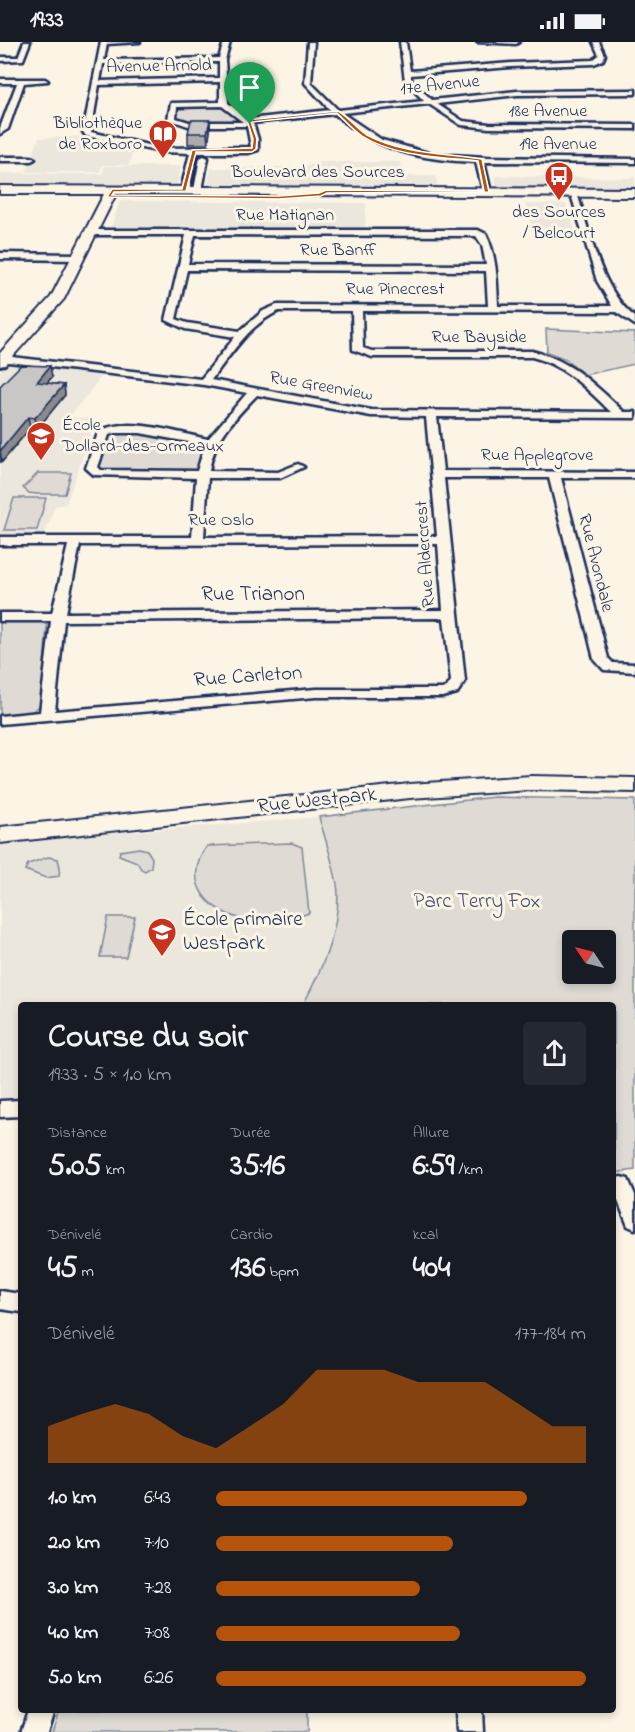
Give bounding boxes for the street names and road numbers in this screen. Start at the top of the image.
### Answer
street label: Avenue Arnold [106,53,212,81]
street label: 17e Avenue [399,69,482,103]
street label: 18e Avenue [509,99,588,125]
street label: 19e Avenue [519,132,598,158]
street label: Boulevard des Sources [230,160,405,186]
street label: Rue Matignan [236,203,334,230]
street label: Rue Banff [300,238,376,264]
street label: Rue Pinecrest [345,277,445,303]
street label: Rue Bayside [431,325,528,351]
street label: Rue Greenview [267,365,375,409]
street label: Rue Applegrove [481,443,594,470]
street label: Rue Aldercrest [409,499,443,609]
street label: Rue Oslo [188,508,254,534]
street label: Rue Avondale [570,511,620,616]
street label: Rue Trianon [201,580,305,610]
street label: Rue Carleton [193,658,303,696]
street label: Rue Westpark [256,780,379,822]

